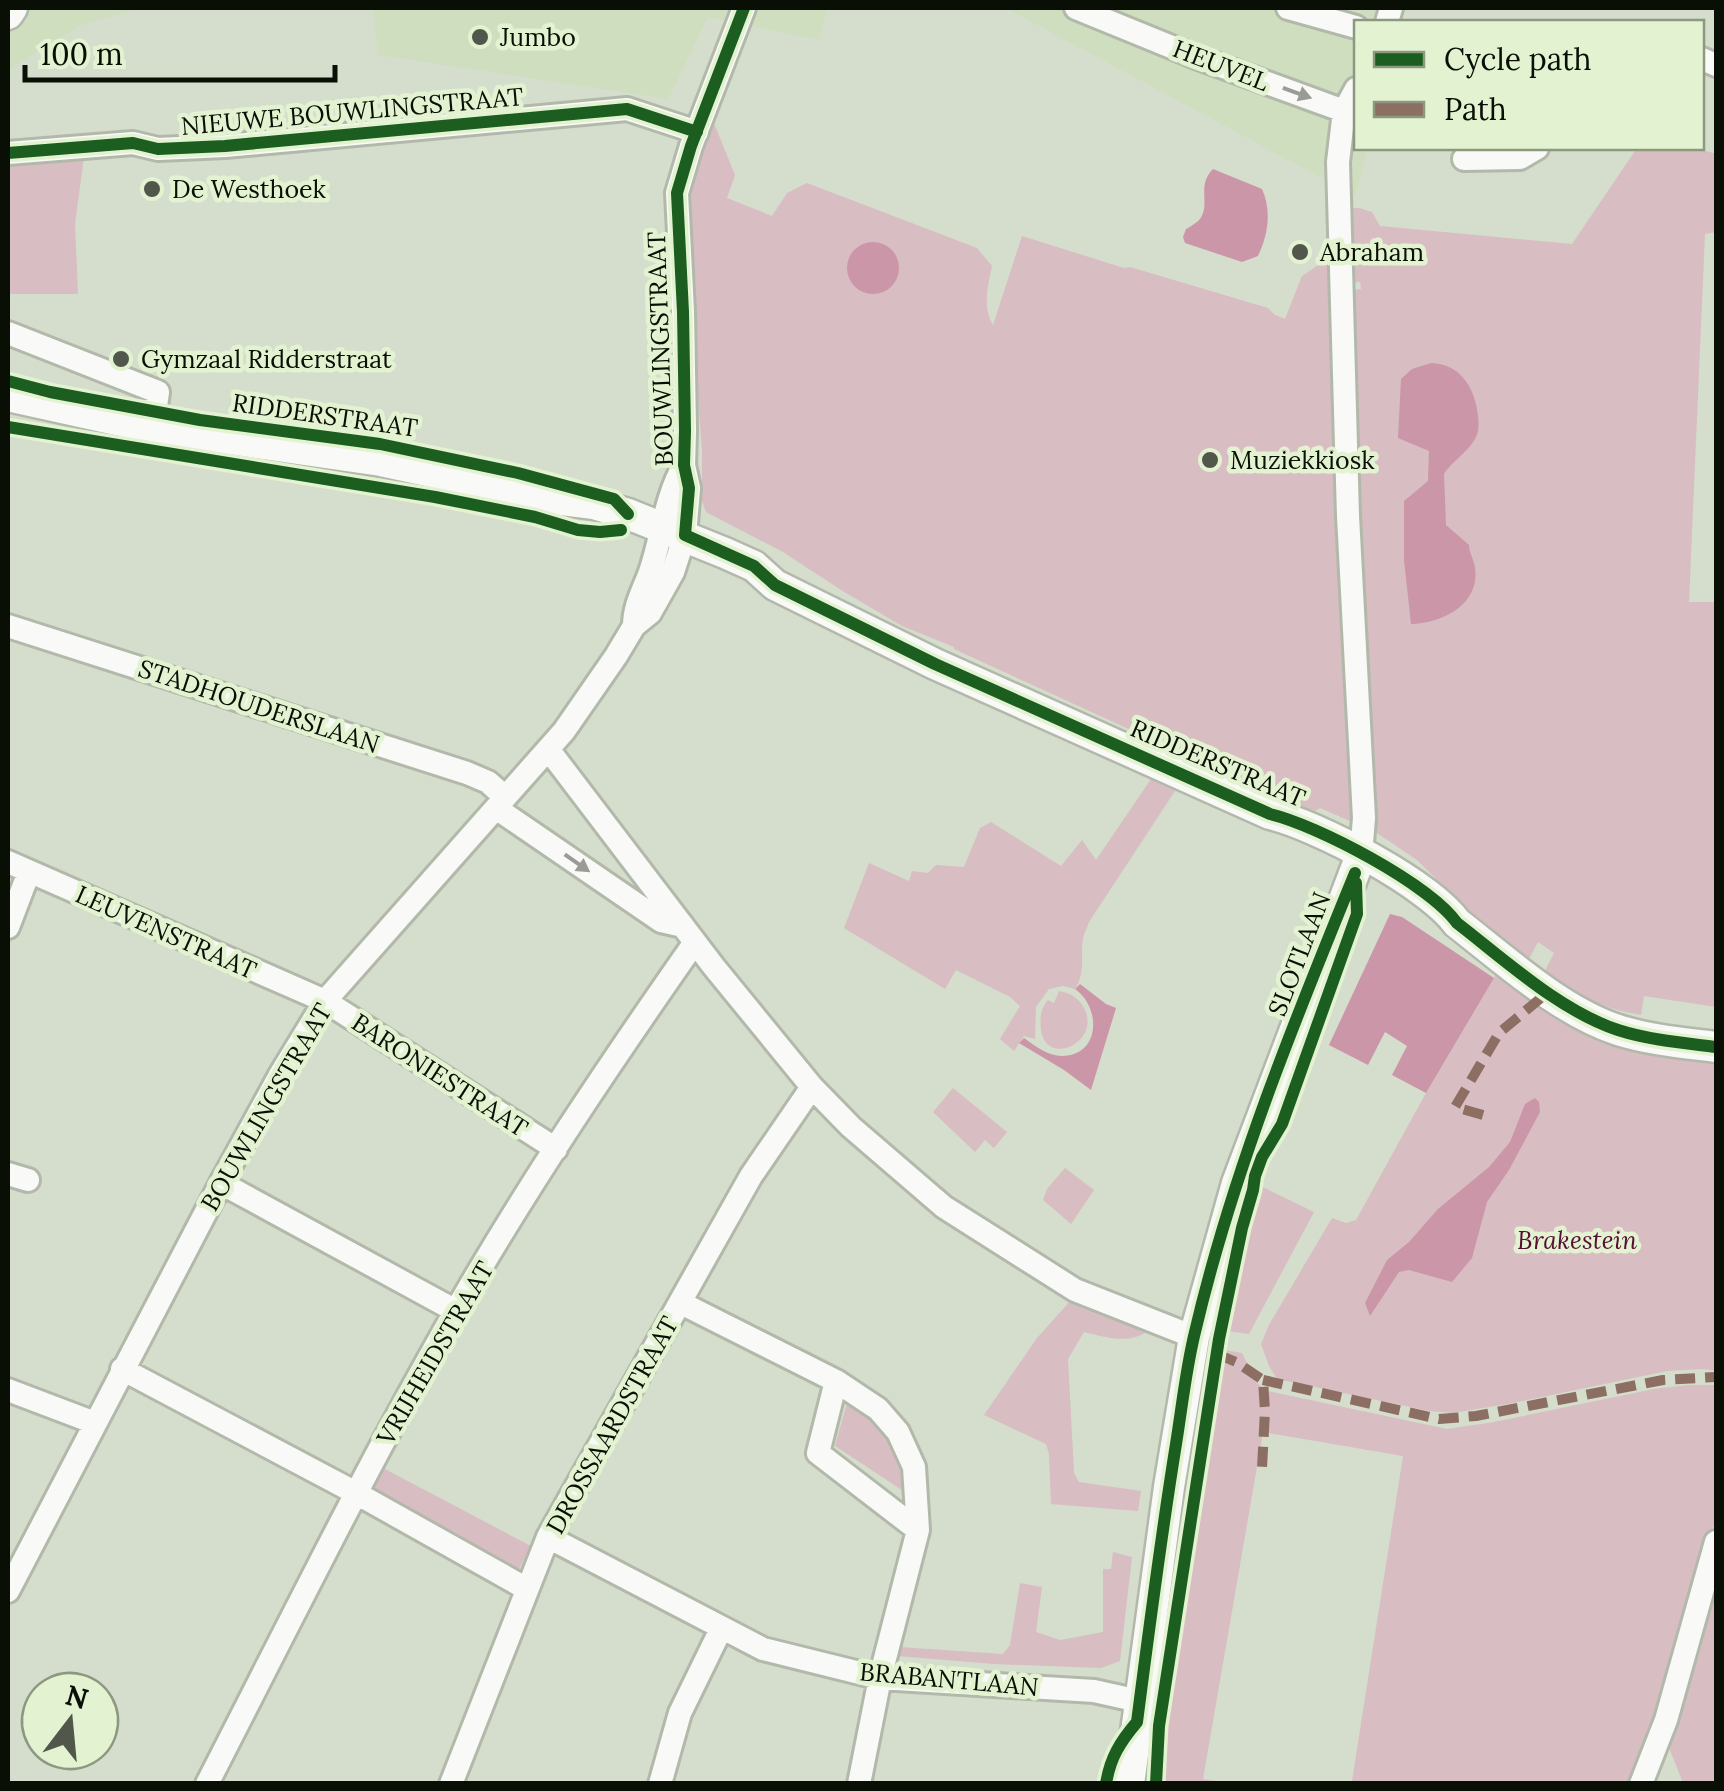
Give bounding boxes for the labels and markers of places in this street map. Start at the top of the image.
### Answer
place label: Jumbo [499,21,576,53]
marker: Jumbo [469,26,491,48]
place label: De Westhoek [172,173,327,205]
marker: De Westhoek [141,178,163,200]
place label: Abraham [1319,236,1424,268]
marker: Abraham [1289,241,1311,263]
place label: Gymzaal Ridderstraat [141,343,392,375]
marker: Gymzaal Ridderstraat [110,348,132,370]
place label: Muziekkiosk [1230,444,1375,476]
marker: Muziekkiosk [1199,449,1221,471]

